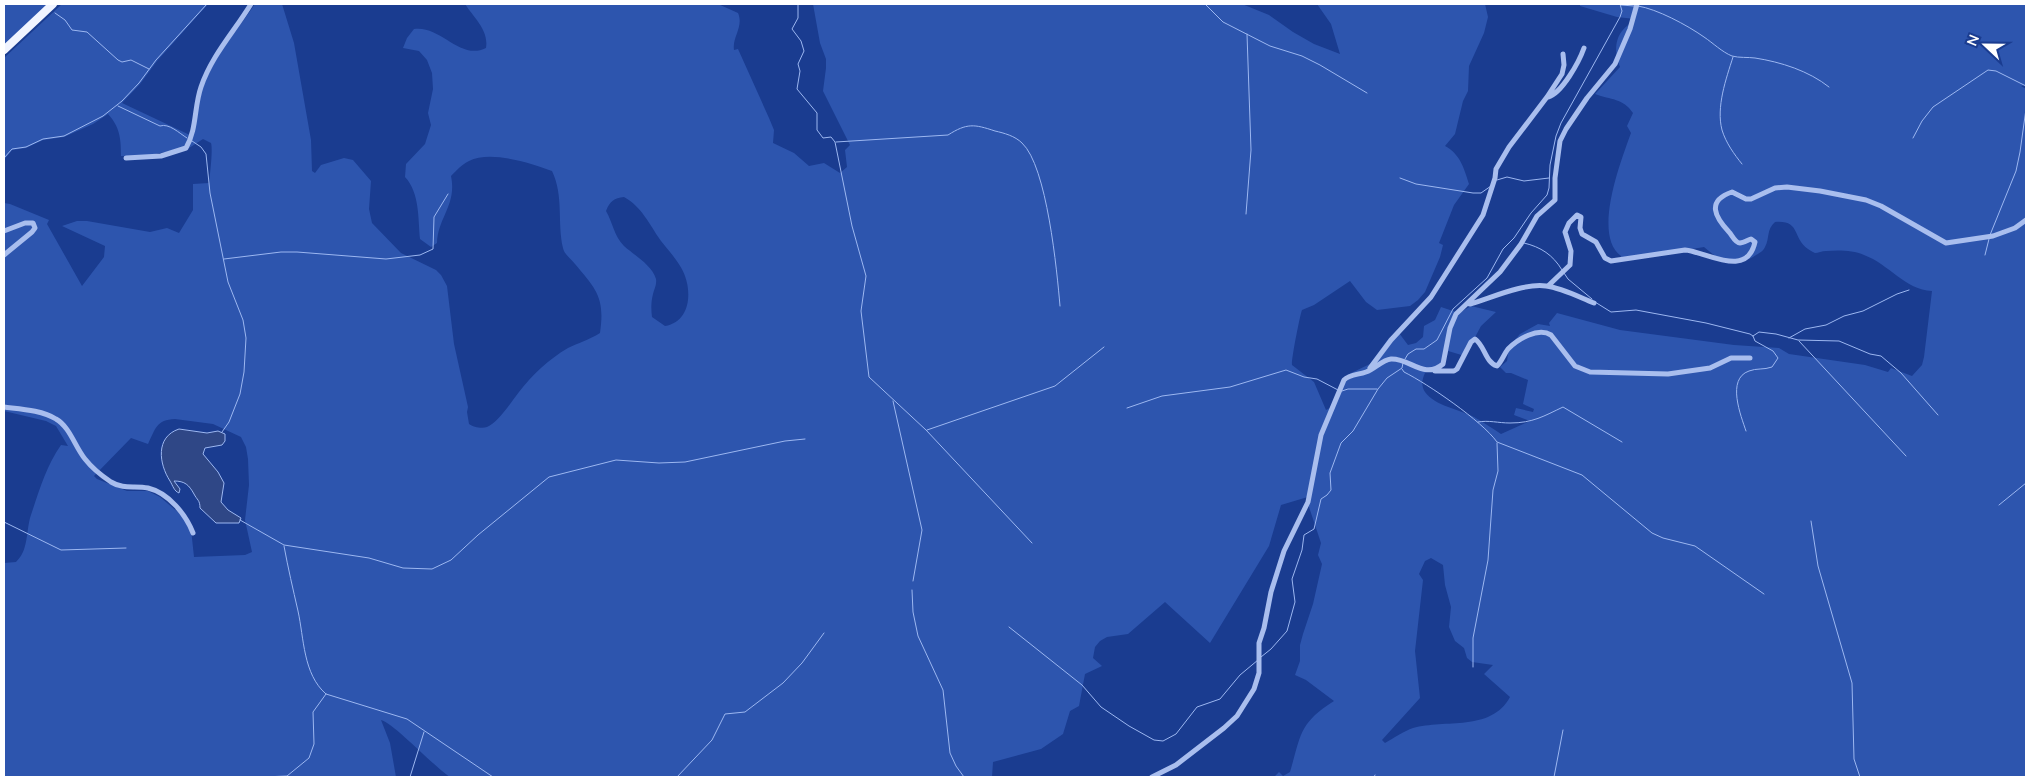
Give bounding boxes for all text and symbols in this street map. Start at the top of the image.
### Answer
north arrow [1960,20,2010,70]
text: N [1963,32,1983,48]

